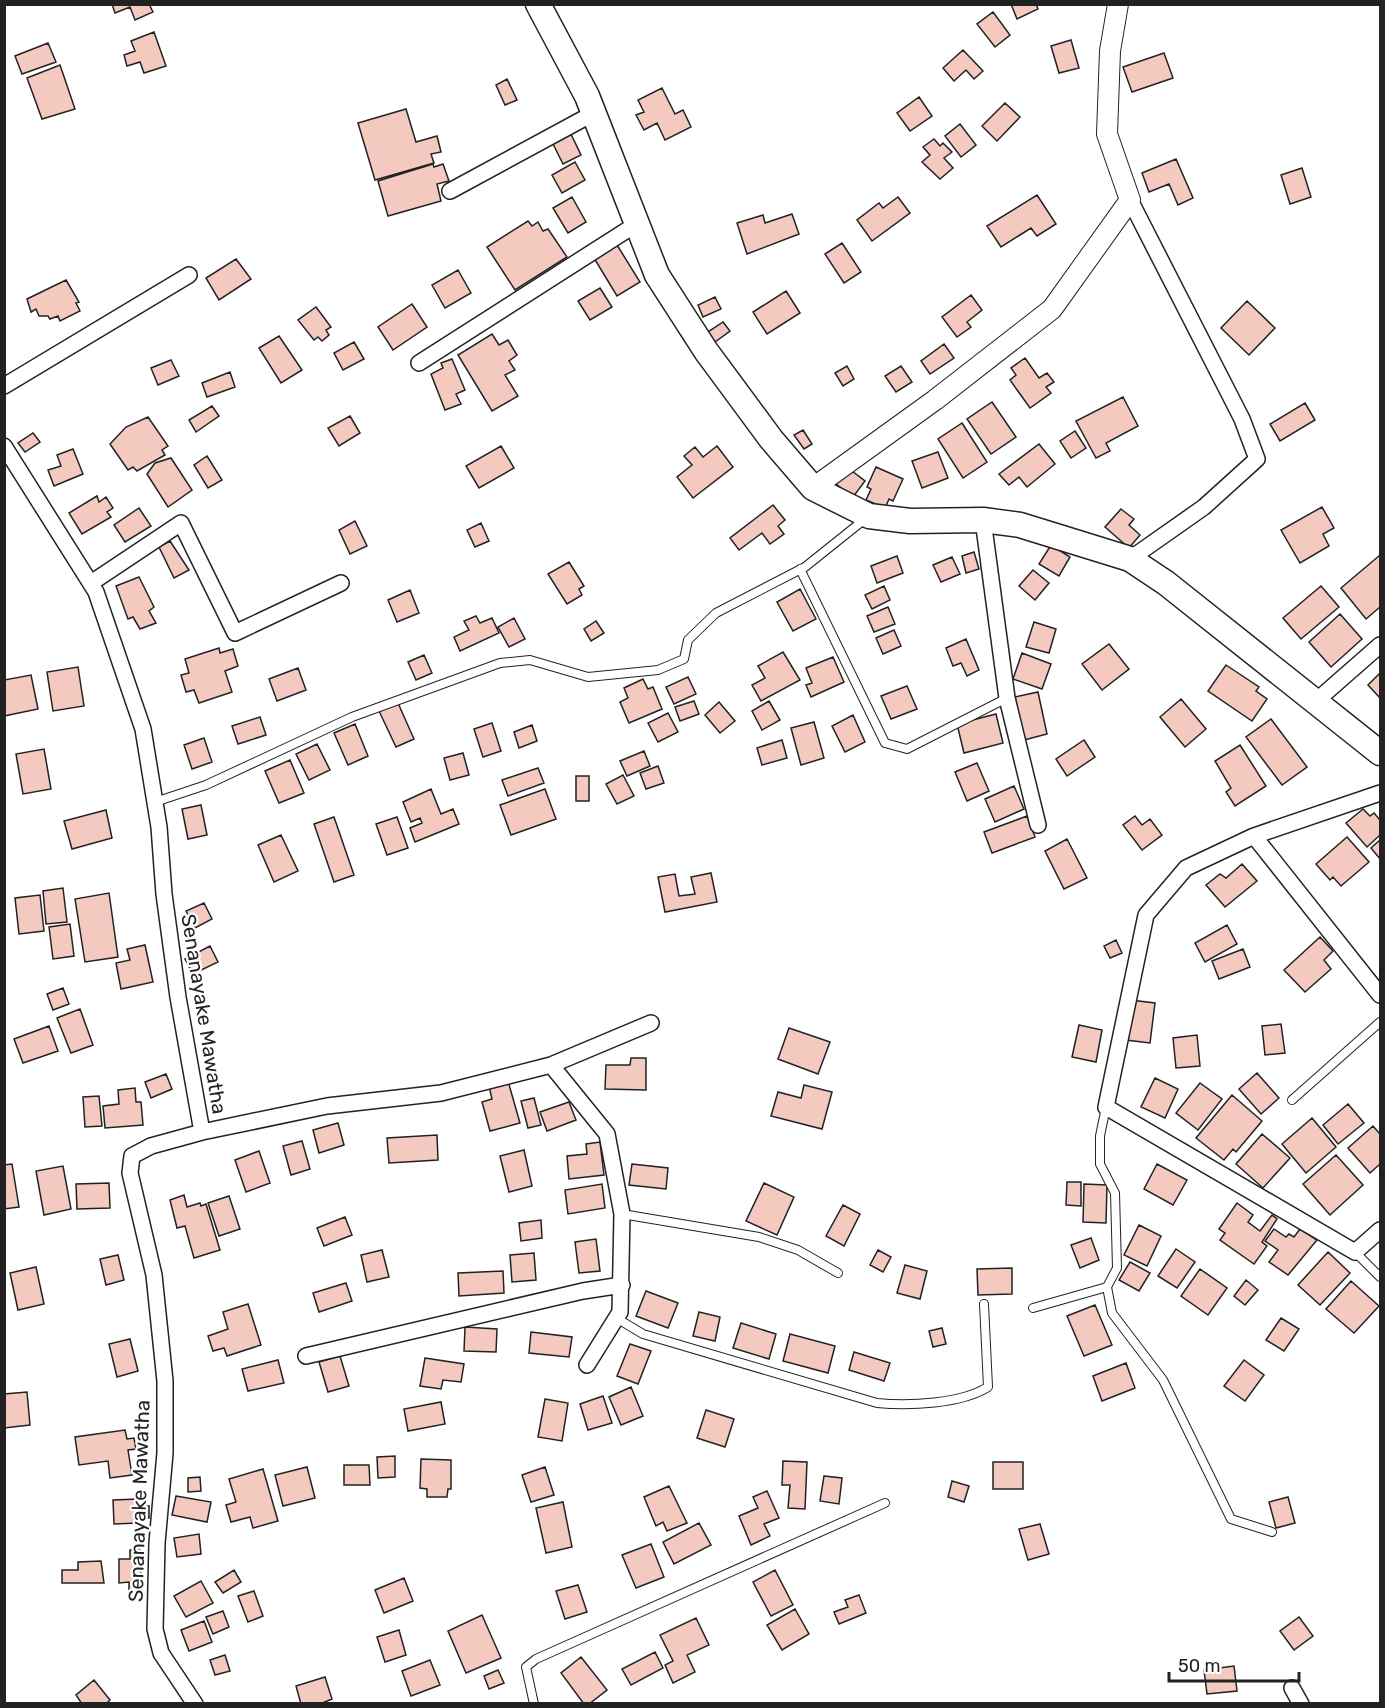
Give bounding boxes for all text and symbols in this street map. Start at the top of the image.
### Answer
street label: Senanayake Mawatha [176,912,232,1116]
street label: Senanayake Mawatha [123,1400,155,1602]
scale bar [1169,1645,1300,1683]
text: 50 m [1178,1655,1221,1677]

